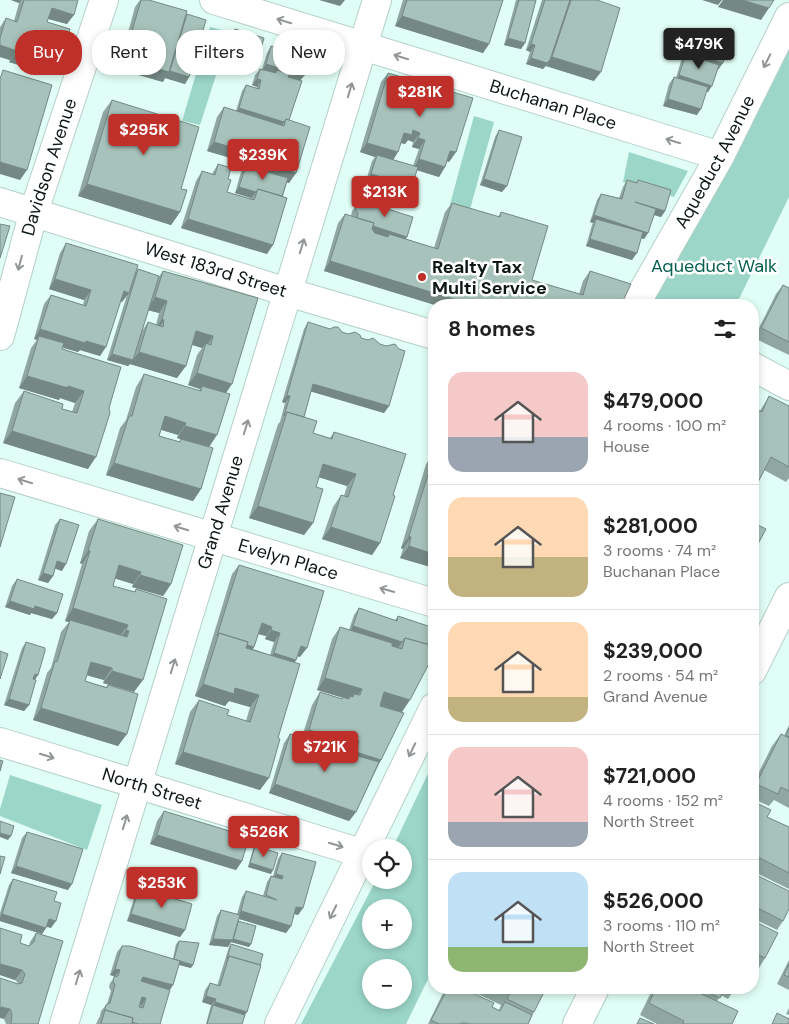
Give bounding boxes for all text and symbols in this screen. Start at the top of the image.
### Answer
one-way arrow [276,15,292,25]
pin: $479K [664,28,734,70]
chip: Buy [15,30,82,75]
chip: Rent [92,30,166,75]
chip: Filters [176,30,263,75]
chip: New [273,30,345,75]
text: $479K [674,33,724,54]
one-way arrow [393,51,409,61]
one-way arrow [762,53,772,68]
street label: Buchanan Place [487,74,620,135]
pin: $281K [385,76,455,118]
text: $281K [398,81,442,102]
one-way arrow [346,83,355,99]
street label: Aqueduct Avenue [669,91,760,233]
street label: Davidson Avenue [16,95,83,238]
pin: $295K [109,114,179,156]
text: $295K [119,119,169,140]
one-way arrow [666,136,681,145]
pin: $239K [228,138,298,181]
text: $239K [239,144,287,165]
pin: $213K [350,176,420,218]
text: $213K [363,181,407,202]
street label: West 183rd Street [141,236,290,303]
one-way arrow [297,238,307,254]
park label: Aqueduct Walk [651,254,777,278]
one-way arrow [15,255,24,271]
place label: Realty Tax Multi Service [432,255,547,300]
marker: Realty Tax Multi Service [416,271,428,283]
text: 8 homes [448,315,536,343]
icon: filters [711,315,739,343]
text: $479,000 [603,387,703,415]
icon: home [488,392,548,452]
text: 4 rooms · 100 m² [603,415,726,436]
one-way arrow [241,420,251,436]
text: House [603,436,650,457]
street label: Grand Avenue [192,453,249,572]
one-way arrow [18,476,34,485]
text: $281,000 [603,512,698,540]
icon: home [488,517,548,577]
one-way arrow [173,523,189,533]
street label: Evelyn Place [235,533,341,586]
text: 3 rooms · 74 m² [603,540,716,561]
text: Buchanan Place [603,561,720,582]
one-way arrow [379,584,395,594]
text: $239,000 [603,637,703,665]
icon: home [488,642,548,702]
one-way arrow [168,659,178,675]
text: 2 rooms · 54 m² [603,665,718,686]
text: Grand Avenue [603,686,708,707]
pin: $721K [290,730,360,773]
text: $721K [303,736,347,757]
one-way arrow [407,742,416,757]
one-way arrow [38,751,54,761]
street label: North Street [99,762,205,815]
text: $721,000 [603,762,696,790]
icon: home [488,767,548,827]
text: 4 rooms · 152 m² [603,790,723,811]
text: North Street [603,811,695,832]
one-way arrow [121,814,131,830]
pin: $526K [229,816,299,858]
text: $526K [239,821,289,842]
map controls [362,839,412,1009]
button: locate [362,839,412,889]
one-way arrow [327,841,343,851]
pin: $253K [127,866,197,909]
text: $253K [138,872,186,893]
text: $526,000 [603,887,704,915]
icon: home [488,892,548,952]
button: + [362,899,412,949]
one-way arrow [328,904,337,919]
text: 3 rooms · 110 m² [603,915,720,936]
text: North Street [603,936,695,957]
button: − [362,959,412,1009]
one-way arrow [74,970,84,986]

